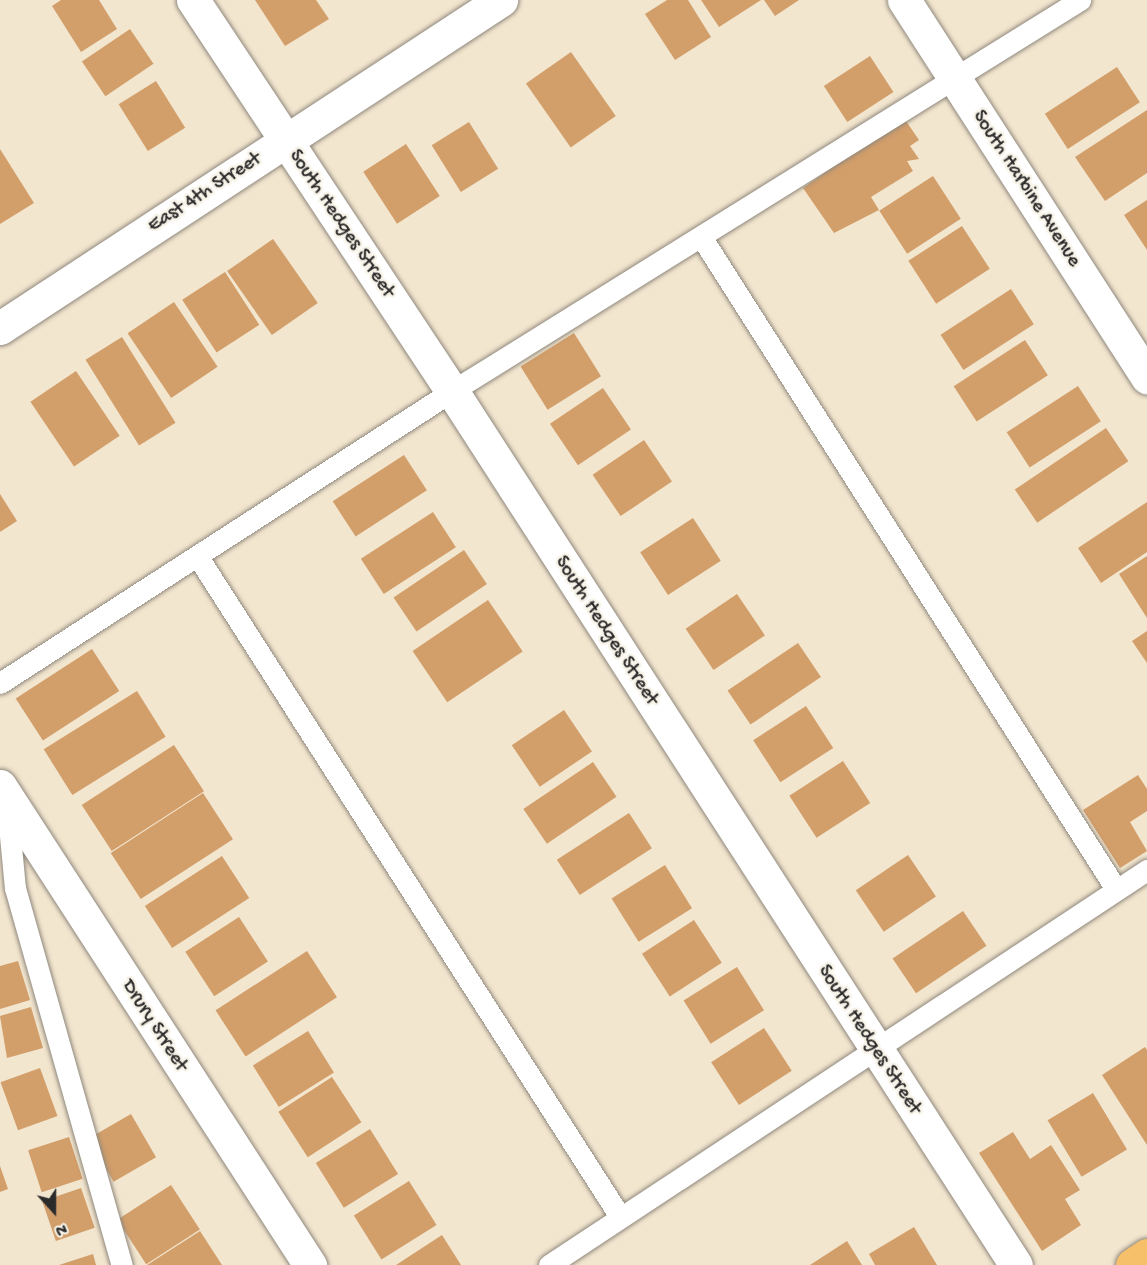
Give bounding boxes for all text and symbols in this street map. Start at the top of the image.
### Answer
street label: South Harbine Avenue [966,106,1086,272]
street label: South Hedges Street [283,145,399,303]
street label: East 4th Street [144,147,266,239]
street label: South Hedges Street [549,552,663,710]
street label: South Hedges Street [812,961,926,1119]
street label: Drury Street [115,976,193,1076]
north arrow [24,1181,84,1241]
text: N [52,1218,69,1239]

